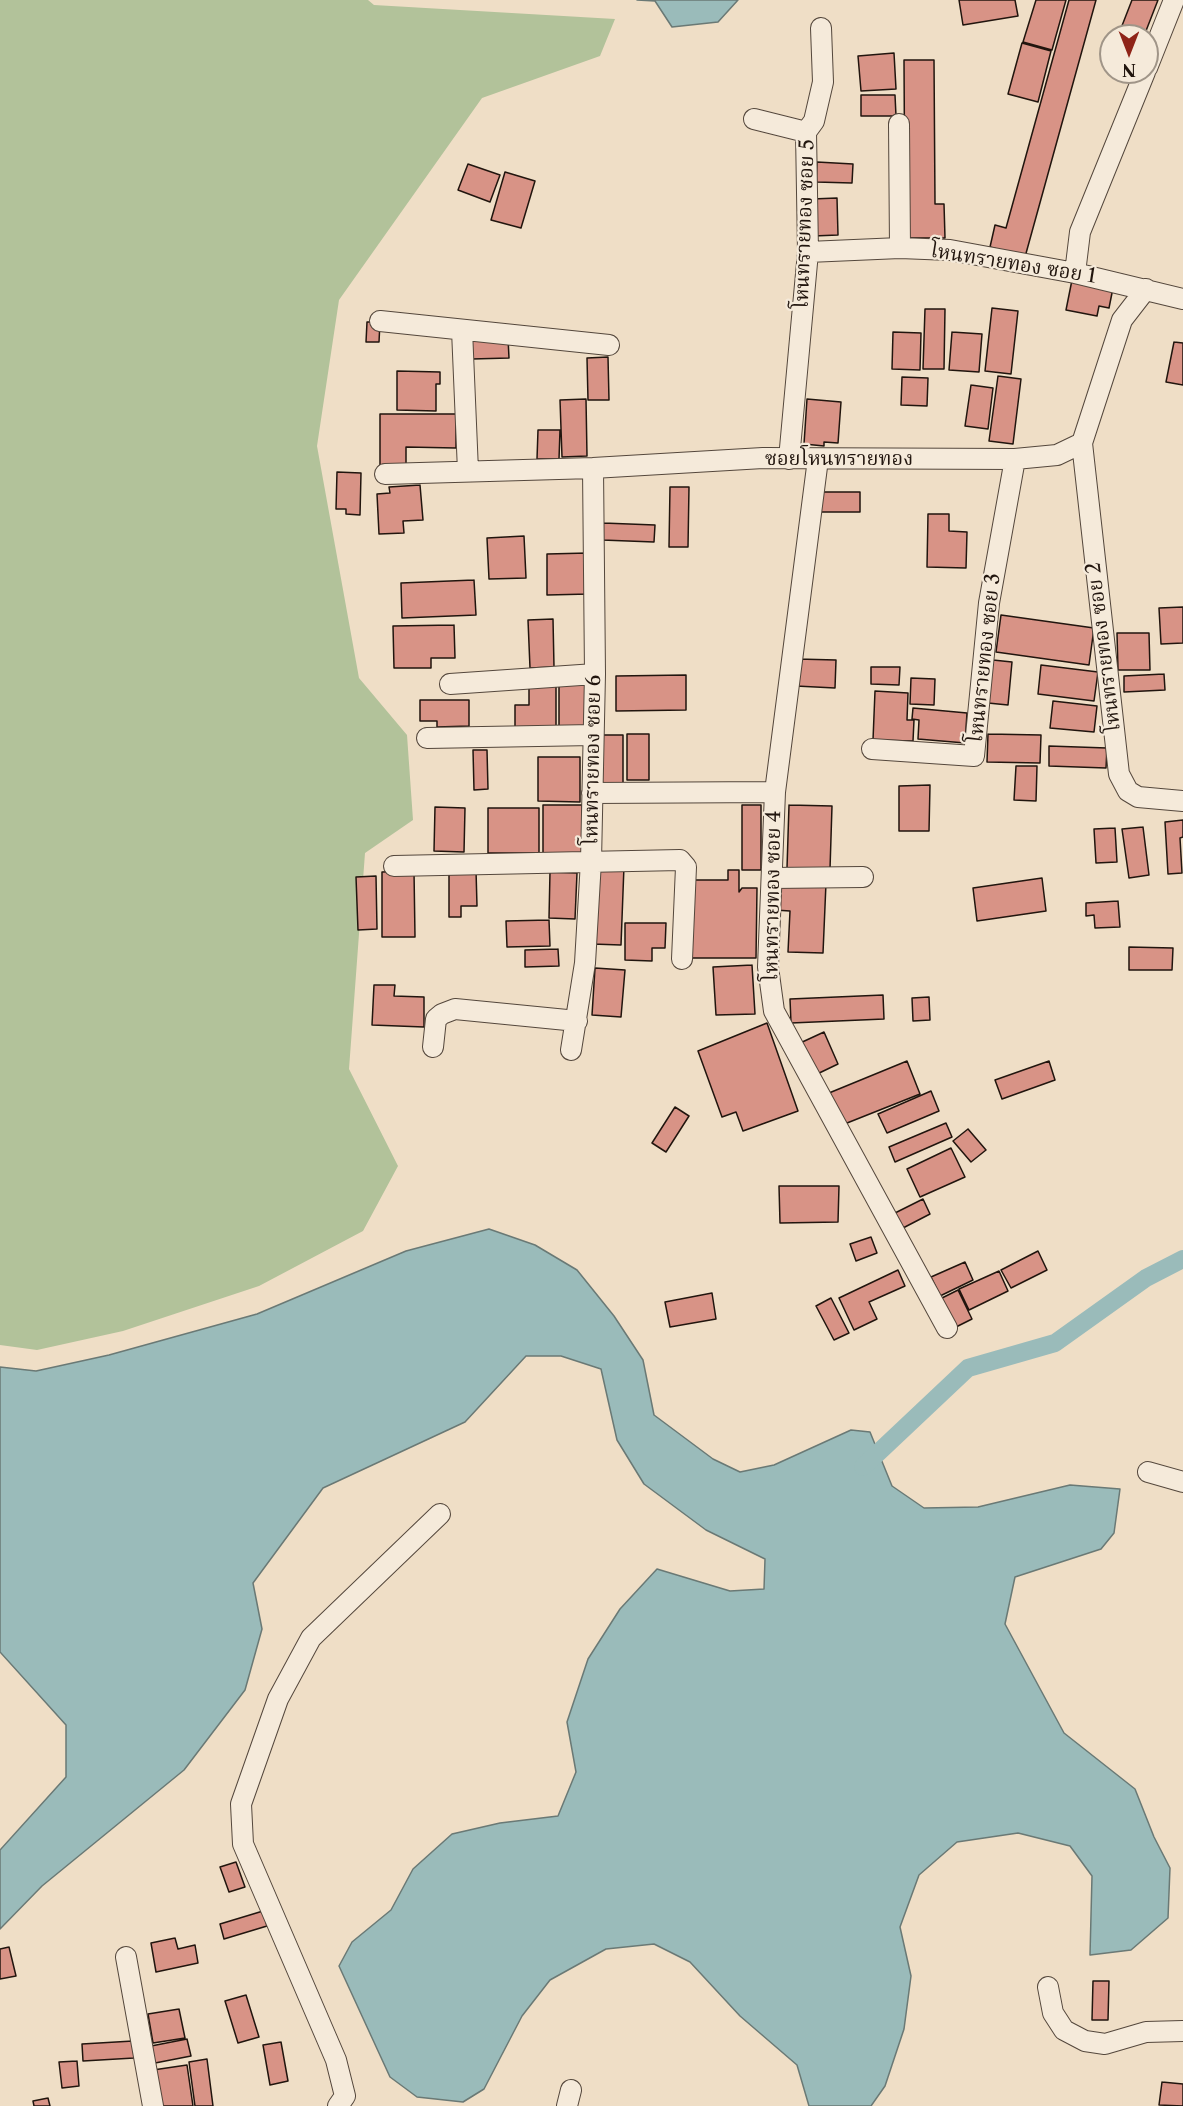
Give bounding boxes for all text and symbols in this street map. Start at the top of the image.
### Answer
north arrow [1099,24,1159,84]
text: N [1122,60,1136,80]
street label: โหนทรายทอง ซอย 5 [790,139,820,309]
street label: โหนทรายทอง ซอย 1 [928,239,1098,289]
street label: ซอยโหนทรายทอง [765,447,913,471]
street label: โหนทรายทอง ซอย 2 [1082,561,1126,733]
street label: โหนทรายทอง ซอย 3 [964,572,1006,744]
street label: โหนทรายทอง ซอย 6 [580,674,606,846]
street label: โหนทรายทอง ซอย 4 [760,810,786,982]

